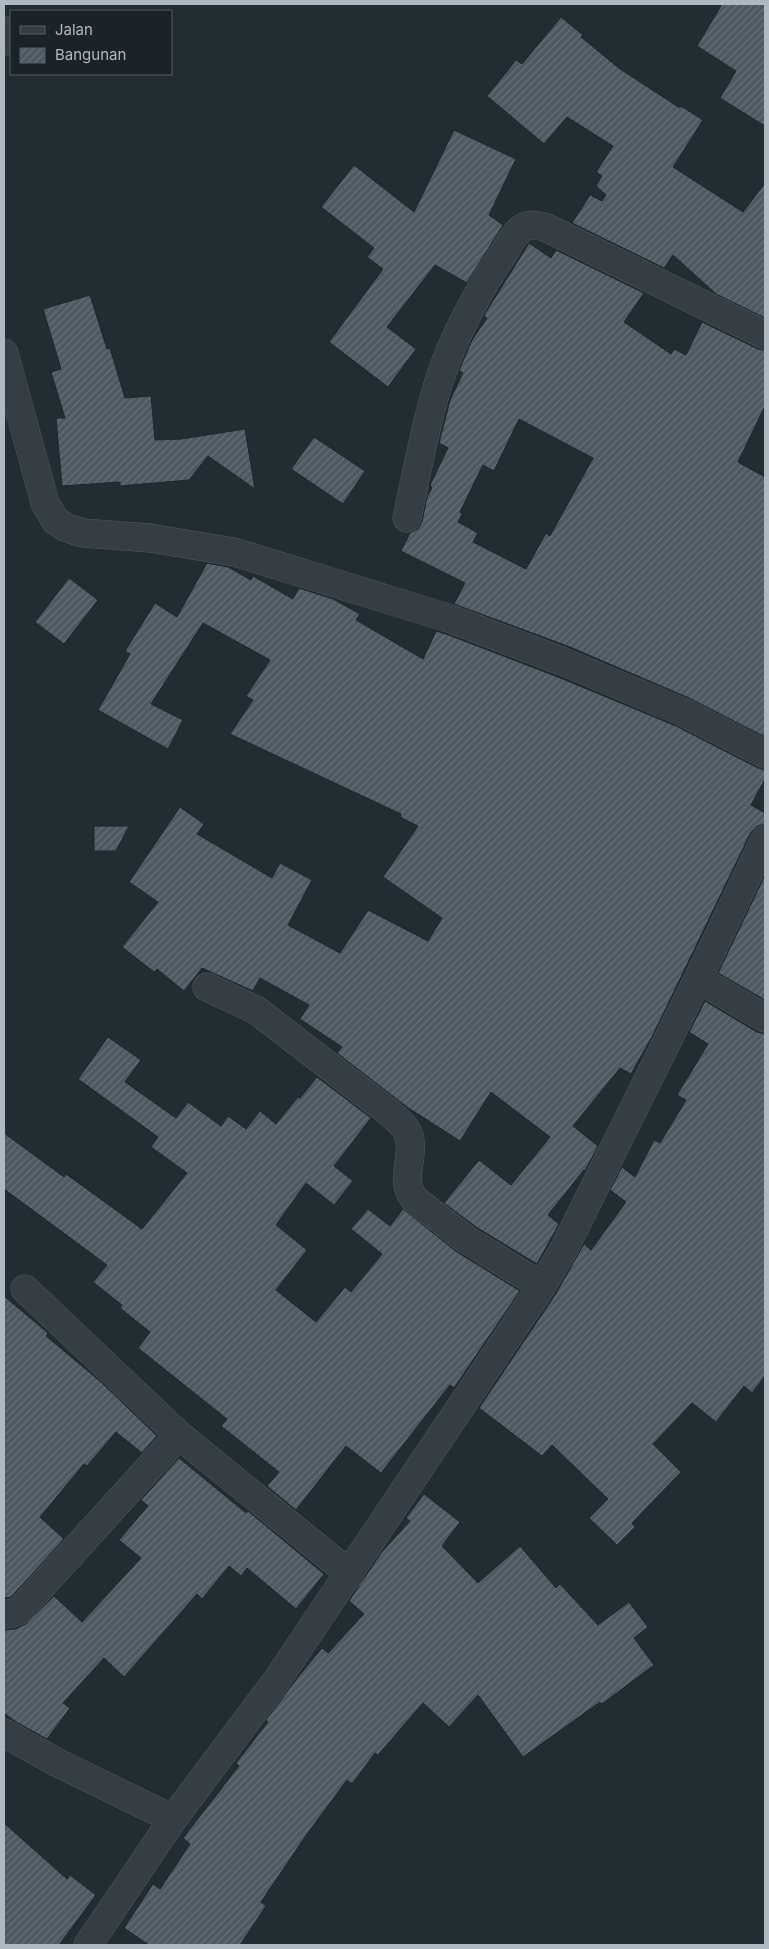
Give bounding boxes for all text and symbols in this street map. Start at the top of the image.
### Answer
legend [10,10,172,75]
text: Jalan [55,20,93,39]
text: Bangunan [55,45,126,64]

